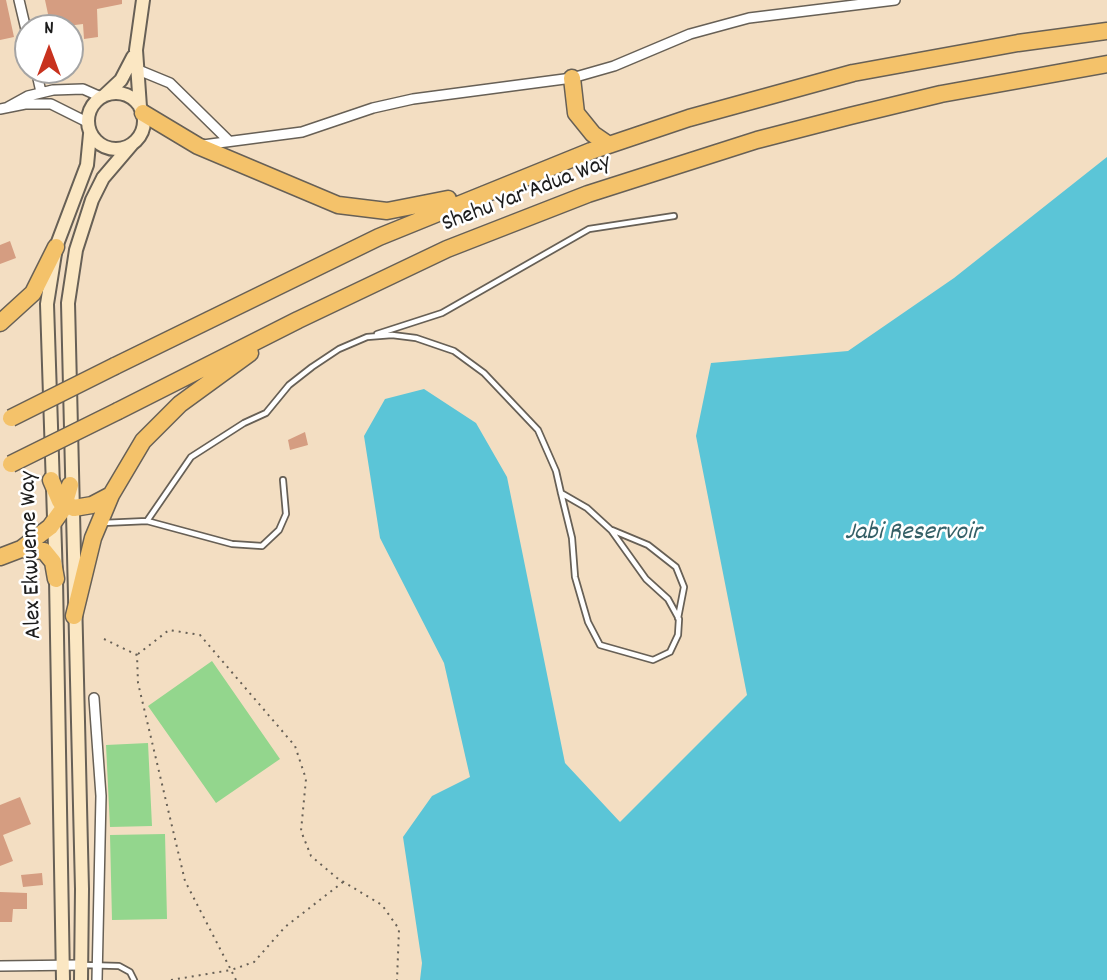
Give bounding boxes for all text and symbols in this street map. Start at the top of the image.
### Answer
north arrow [14,14,84,84]
text: N [44,16,54,43]
street label: Shehu Yar'Adua Way [438,150,616,240]
street label: Alex Ekwueme Way [16,470,50,640]
water label: Jabi Reservoir [845,518,981,550]

